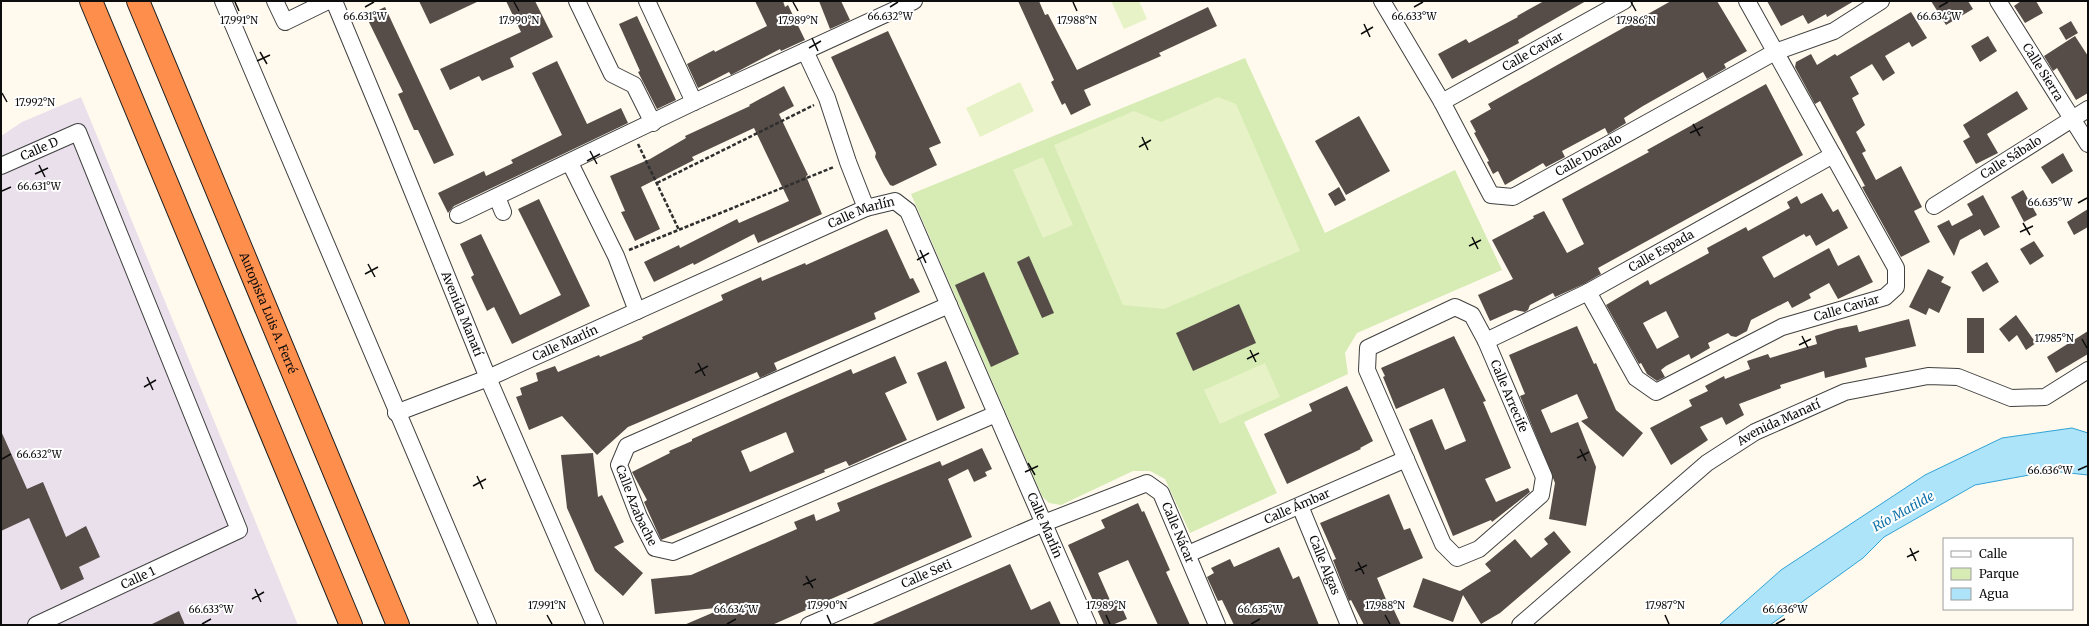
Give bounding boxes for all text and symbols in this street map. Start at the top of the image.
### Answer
text: 66.631°W [343,10,388,23]
text: 66.632°W [867,10,914,23]
text: 66.633°W [1392,10,1437,23]
text: 66.634°W [1917,10,1962,23]
text: 17.991°N [220,14,258,27]
text: 17.990°N [499,14,540,27]
text: 17.989°N [778,14,818,27]
text: 17.988°N [1057,14,1097,27]
text: 17.986°N [1616,14,1656,27]
street label: Calle Caviar [1499,28,1566,74]
street label: Calle Sierra [2019,40,2067,104]
text: 17.992°N [15,96,55,109]
street label: Calle Dorado [1553,130,1624,179]
street label: Calle Sábalo [1977,132,2044,182]
street label: Calle D [18,134,61,164]
text: 66.631°W [17,180,62,193]
street label: Calle Marlín [825,193,896,231]
text: 66.635°W [2028,196,2073,209]
street label: Calle Espada [1626,226,1697,275]
street label: Autopista Luis A. Ferré [236,249,300,376]
street label: Avenida Manatí [438,268,487,359]
street label: Calle Caviar [1812,291,1882,324]
street label: Calle Marlín [530,322,600,364]
text: 17.985°N [2034,332,2074,345]
street label: Calle Arrecife [1487,357,1531,434]
street label: Avenida Manatí [1733,396,1823,449]
text: 66.632°W [16,448,63,461]
street label: Calle Azabache [613,463,661,548]
text: 66.636°W [2028,464,2074,477]
street label: Calle Ámbar [1262,485,1333,527]
water label: Río Matilde [1869,487,1937,535]
street label: Calle Marlín [1024,490,1066,560]
street label: Calle Nácar [1159,500,1198,566]
street label: Calle Algas [1306,533,1344,597]
legend [1943,538,2073,610]
text: Calle [1979,546,2007,561]
street label: Calle Seti [899,556,954,591]
street label: Calle 1 [118,563,158,592]
text: Parque [1979,566,2019,581]
text: Agua [1978,586,2009,601]
text: 17.991°N [528,599,566,612]
text: 17.990°N [807,599,848,612]
text: 17.989°N [1086,599,1126,612]
text: 17.988°N [1365,599,1405,612]
text: 17.987°N [1645,599,1685,612]
text: 66.633°W [189,603,234,616]
text: 66.634°W [714,603,759,616]
text: 66.635°W [1238,603,1283,616]
text: 66.636°W [1763,603,1809,616]

